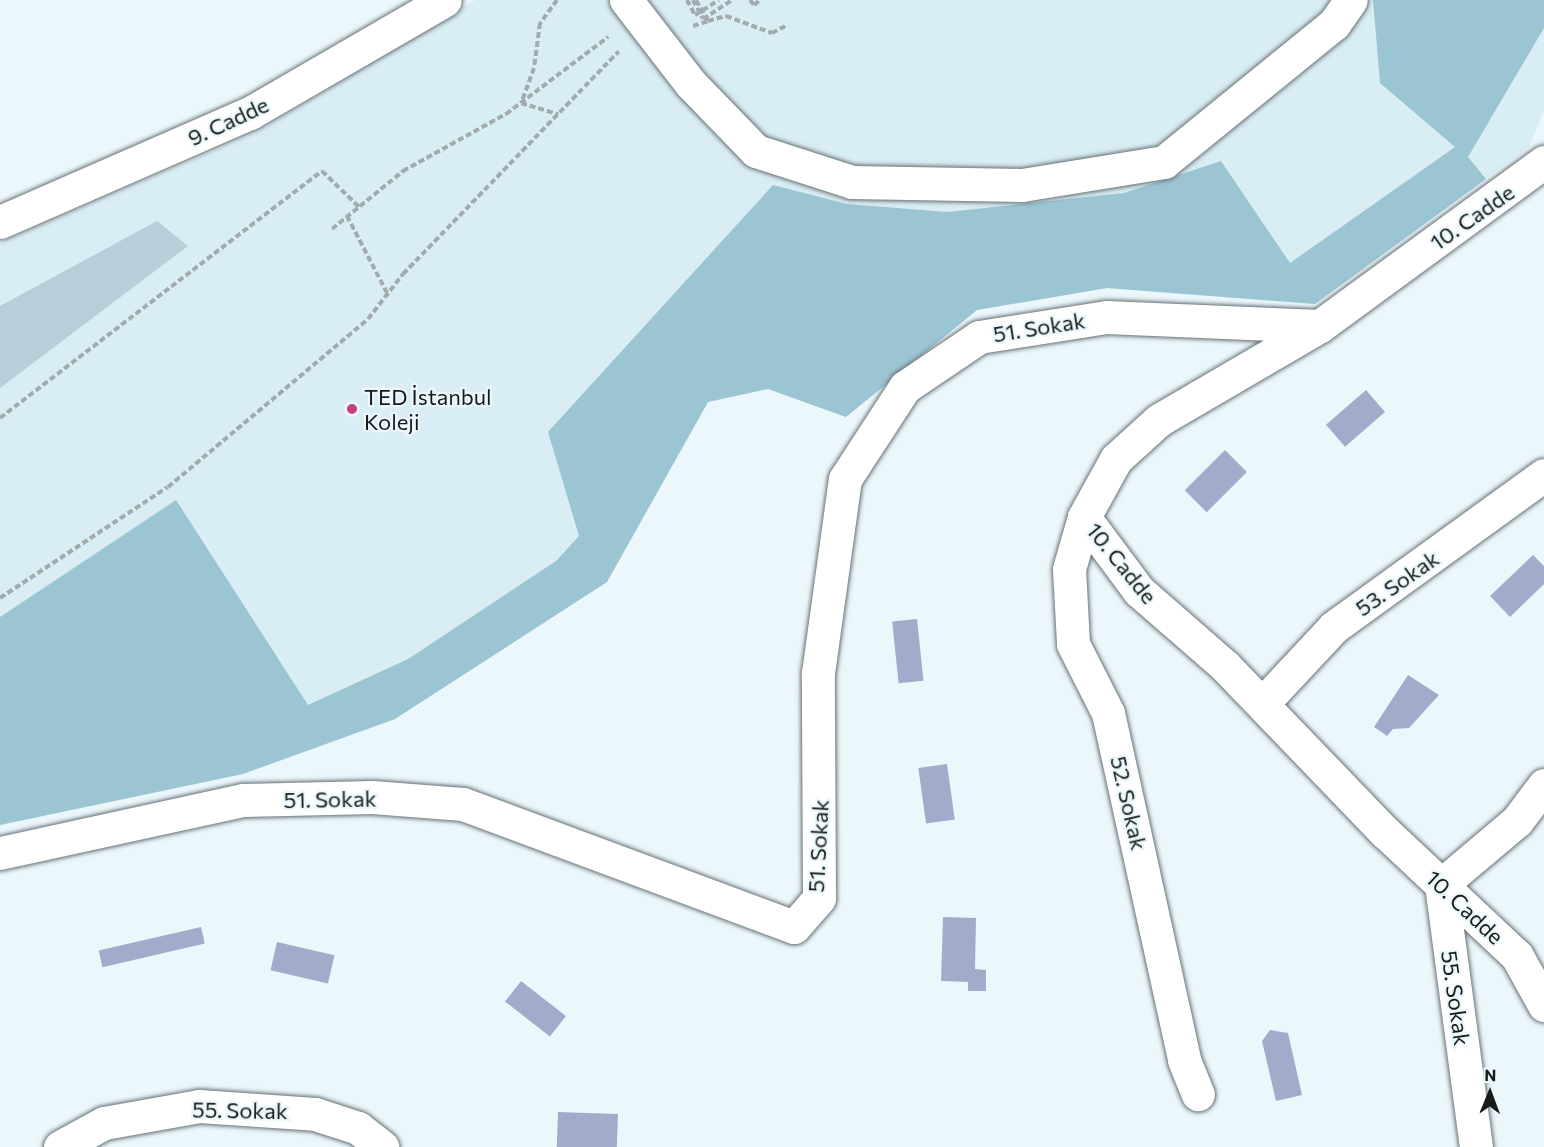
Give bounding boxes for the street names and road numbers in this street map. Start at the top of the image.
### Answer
street label: 9. Cadde [183,91,273,151]
street label: 10. Cadde [1425,179,1519,255]
street label: 51. Sokak [991,307,1087,347]
street label: 10. Cadde [1081,517,1163,609]
street label: 53. Sokak [1350,545,1444,621]
street label: 52. Sokak [1105,753,1153,853]
street label: 51. Sokak [283,785,377,813]
street label: 51. Sokak [802,799,834,893]
street label: 10. Cadde [1421,864,1509,950]
street label: 55. Sokak [1436,949,1476,1047]
street label: 55. Sokak [192,1096,288,1124]

